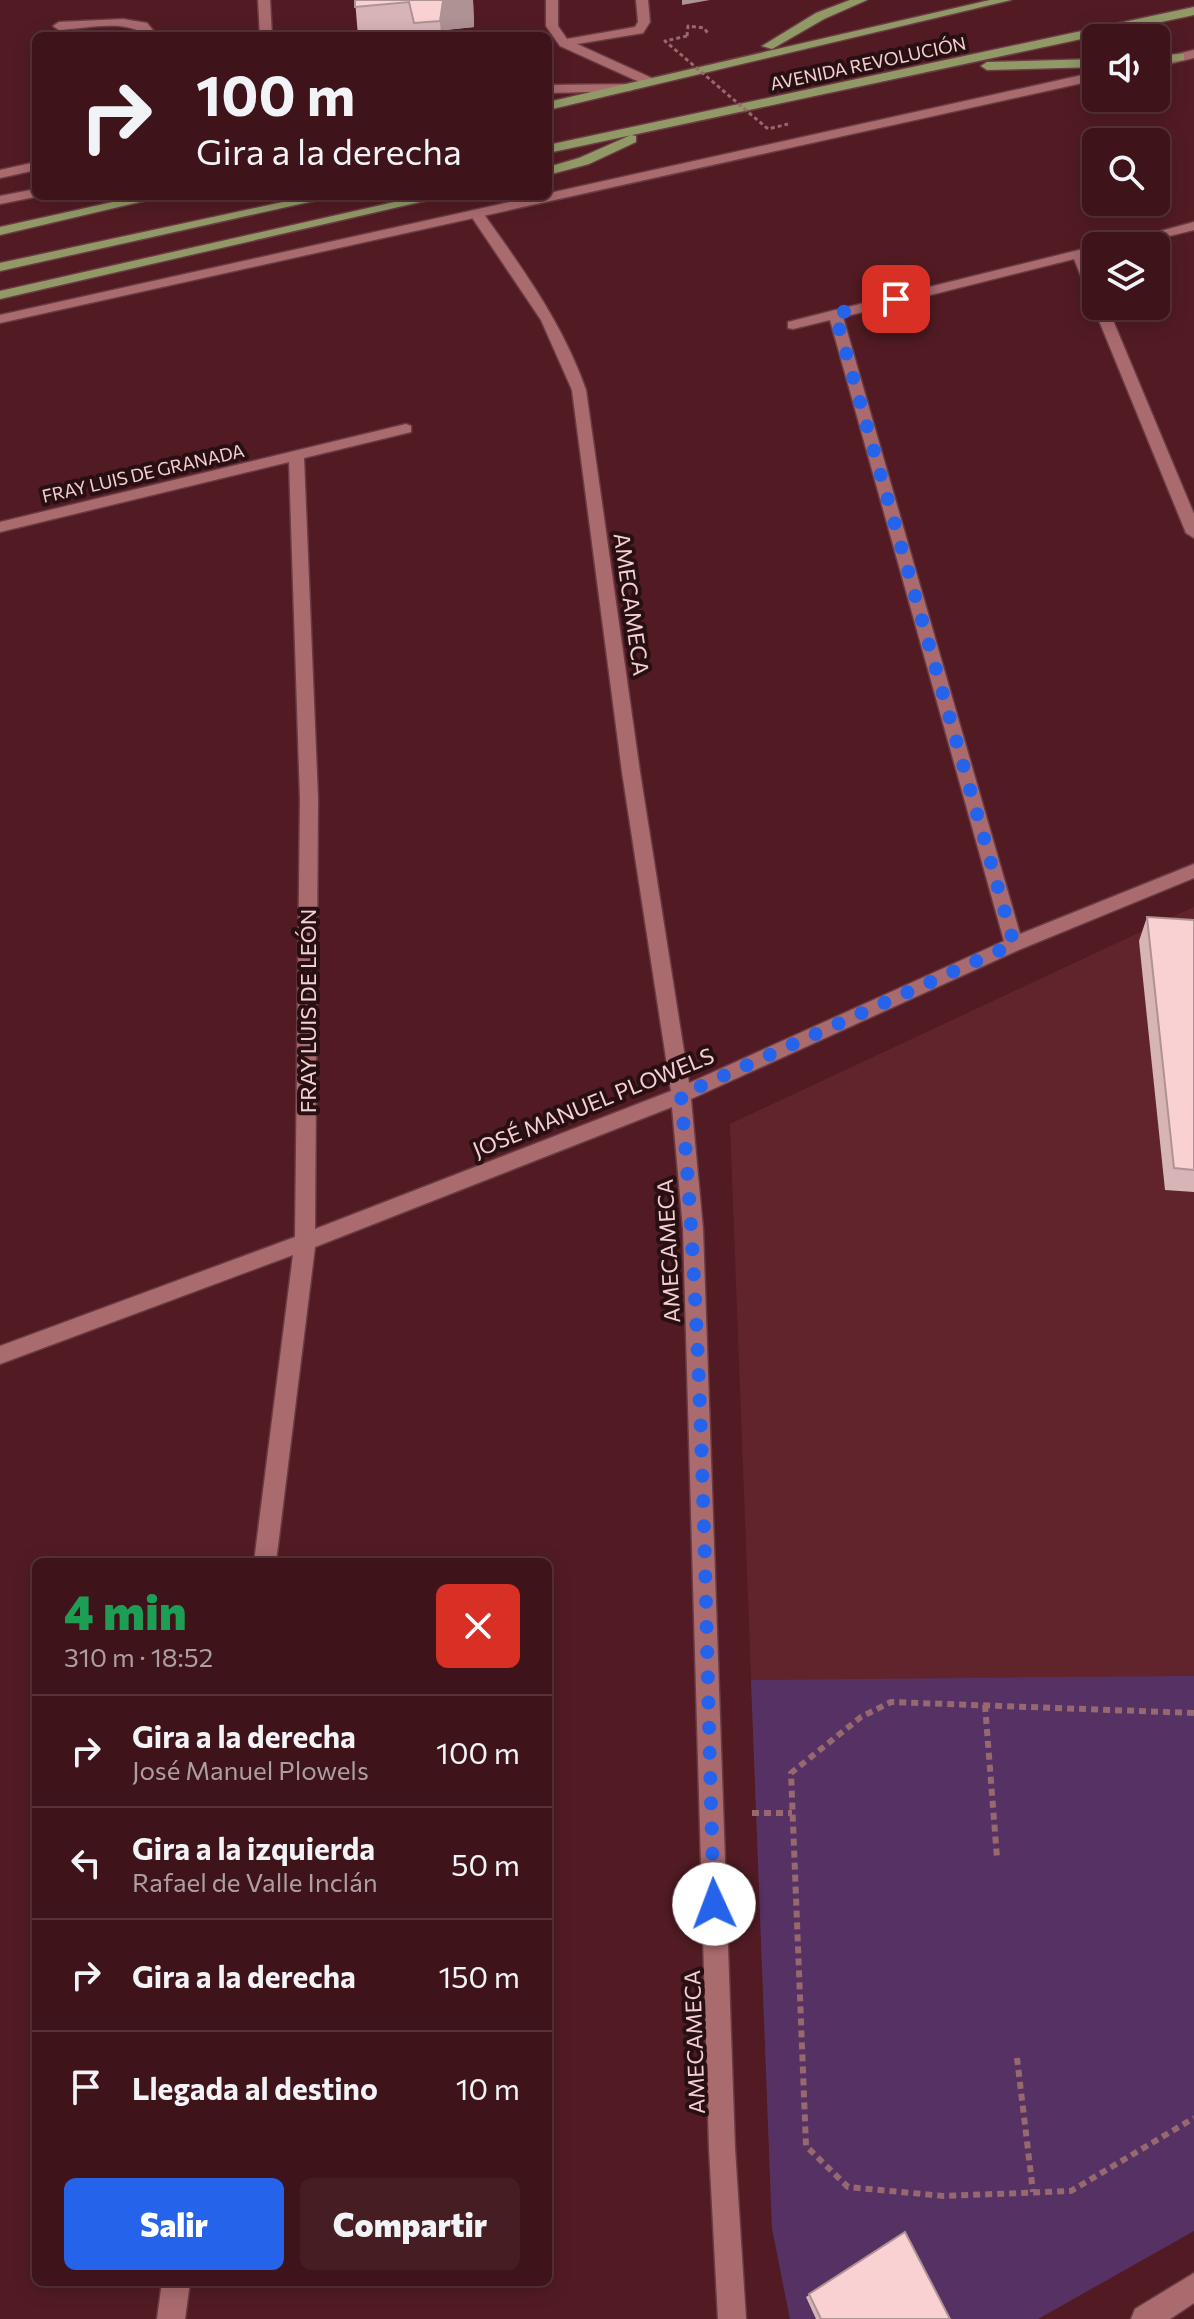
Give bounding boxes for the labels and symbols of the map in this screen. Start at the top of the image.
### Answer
street label: AVENIDA REVOLUCIÓN [768,31,968,95]
pin [862,265,930,333]
street label: FRAY LUIS DE GRANADA [40,439,246,507]
street label: AMECAMECA [609,531,655,677]
street label: FRAY LUIS DE LEÓN [294,909,321,1113]
street label: JOSÉ MANUEL PLOWELS [468,1041,718,1163]
street label: AMECAMECA [651,1178,685,1324]
position arrow [672,1862,756,1946]
street label: AMECAMECA [678,1970,710,2114]

